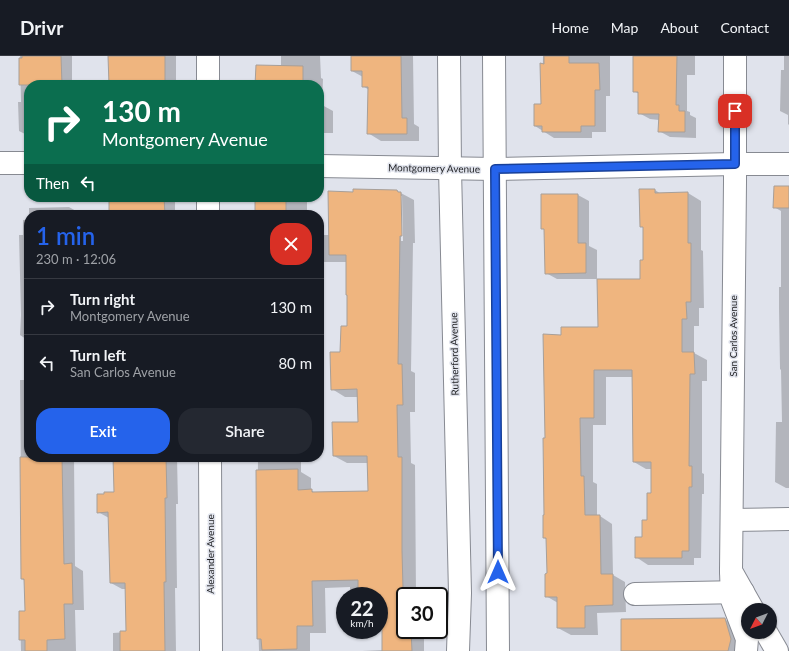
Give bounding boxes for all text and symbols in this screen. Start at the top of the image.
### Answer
text: Drivr [20,16,63,39]
text: Home [551,19,589,36]
text: Map [611,19,638,36]
text: About [660,19,698,36]
text: Contact [720,19,769,36]
text: 130 m [102,94,181,128]
pin [718,94,752,128]
icon: right [36,96,88,148]
icon: arrive [724,100,746,122]
text: Montgomery Avenue [102,128,268,150]
street label: Montgomery Avenue [388,161,480,175]
icon: left [77,172,99,194]
text: Then [36,174,69,192]
text: 1 min [36,221,95,250]
button: close [270,223,312,265]
text: 230 m · 12:06 [36,251,116,267]
text: Turn right [70,290,135,308]
street label: San Carlos Avenue [727,295,739,377]
icon: right [36,296,58,318]
text: 130 m [270,298,312,316]
text: Montgomery Avenue [70,308,190,324]
street label: Rutherford Avenue [447,312,461,396]
text: Turn left [70,346,126,364]
icon: left [36,352,58,374]
text: 80 m [278,354,312,372]
text: San Carlos Avenue [70,364,176,380]
button: Exit [36,408,170,454]
button: Share [178,408,312,454]
street label: Alexander Avenue [204,514,216,594]
position arrow [477,551,519,593]
speed limit sign: 30 [396,587,448,639]
text: 22 [350,596,374,620]
north arrow [741,603,777,639]
map controls [741,603,777,639]
text: km/h [350,617,374,629]

